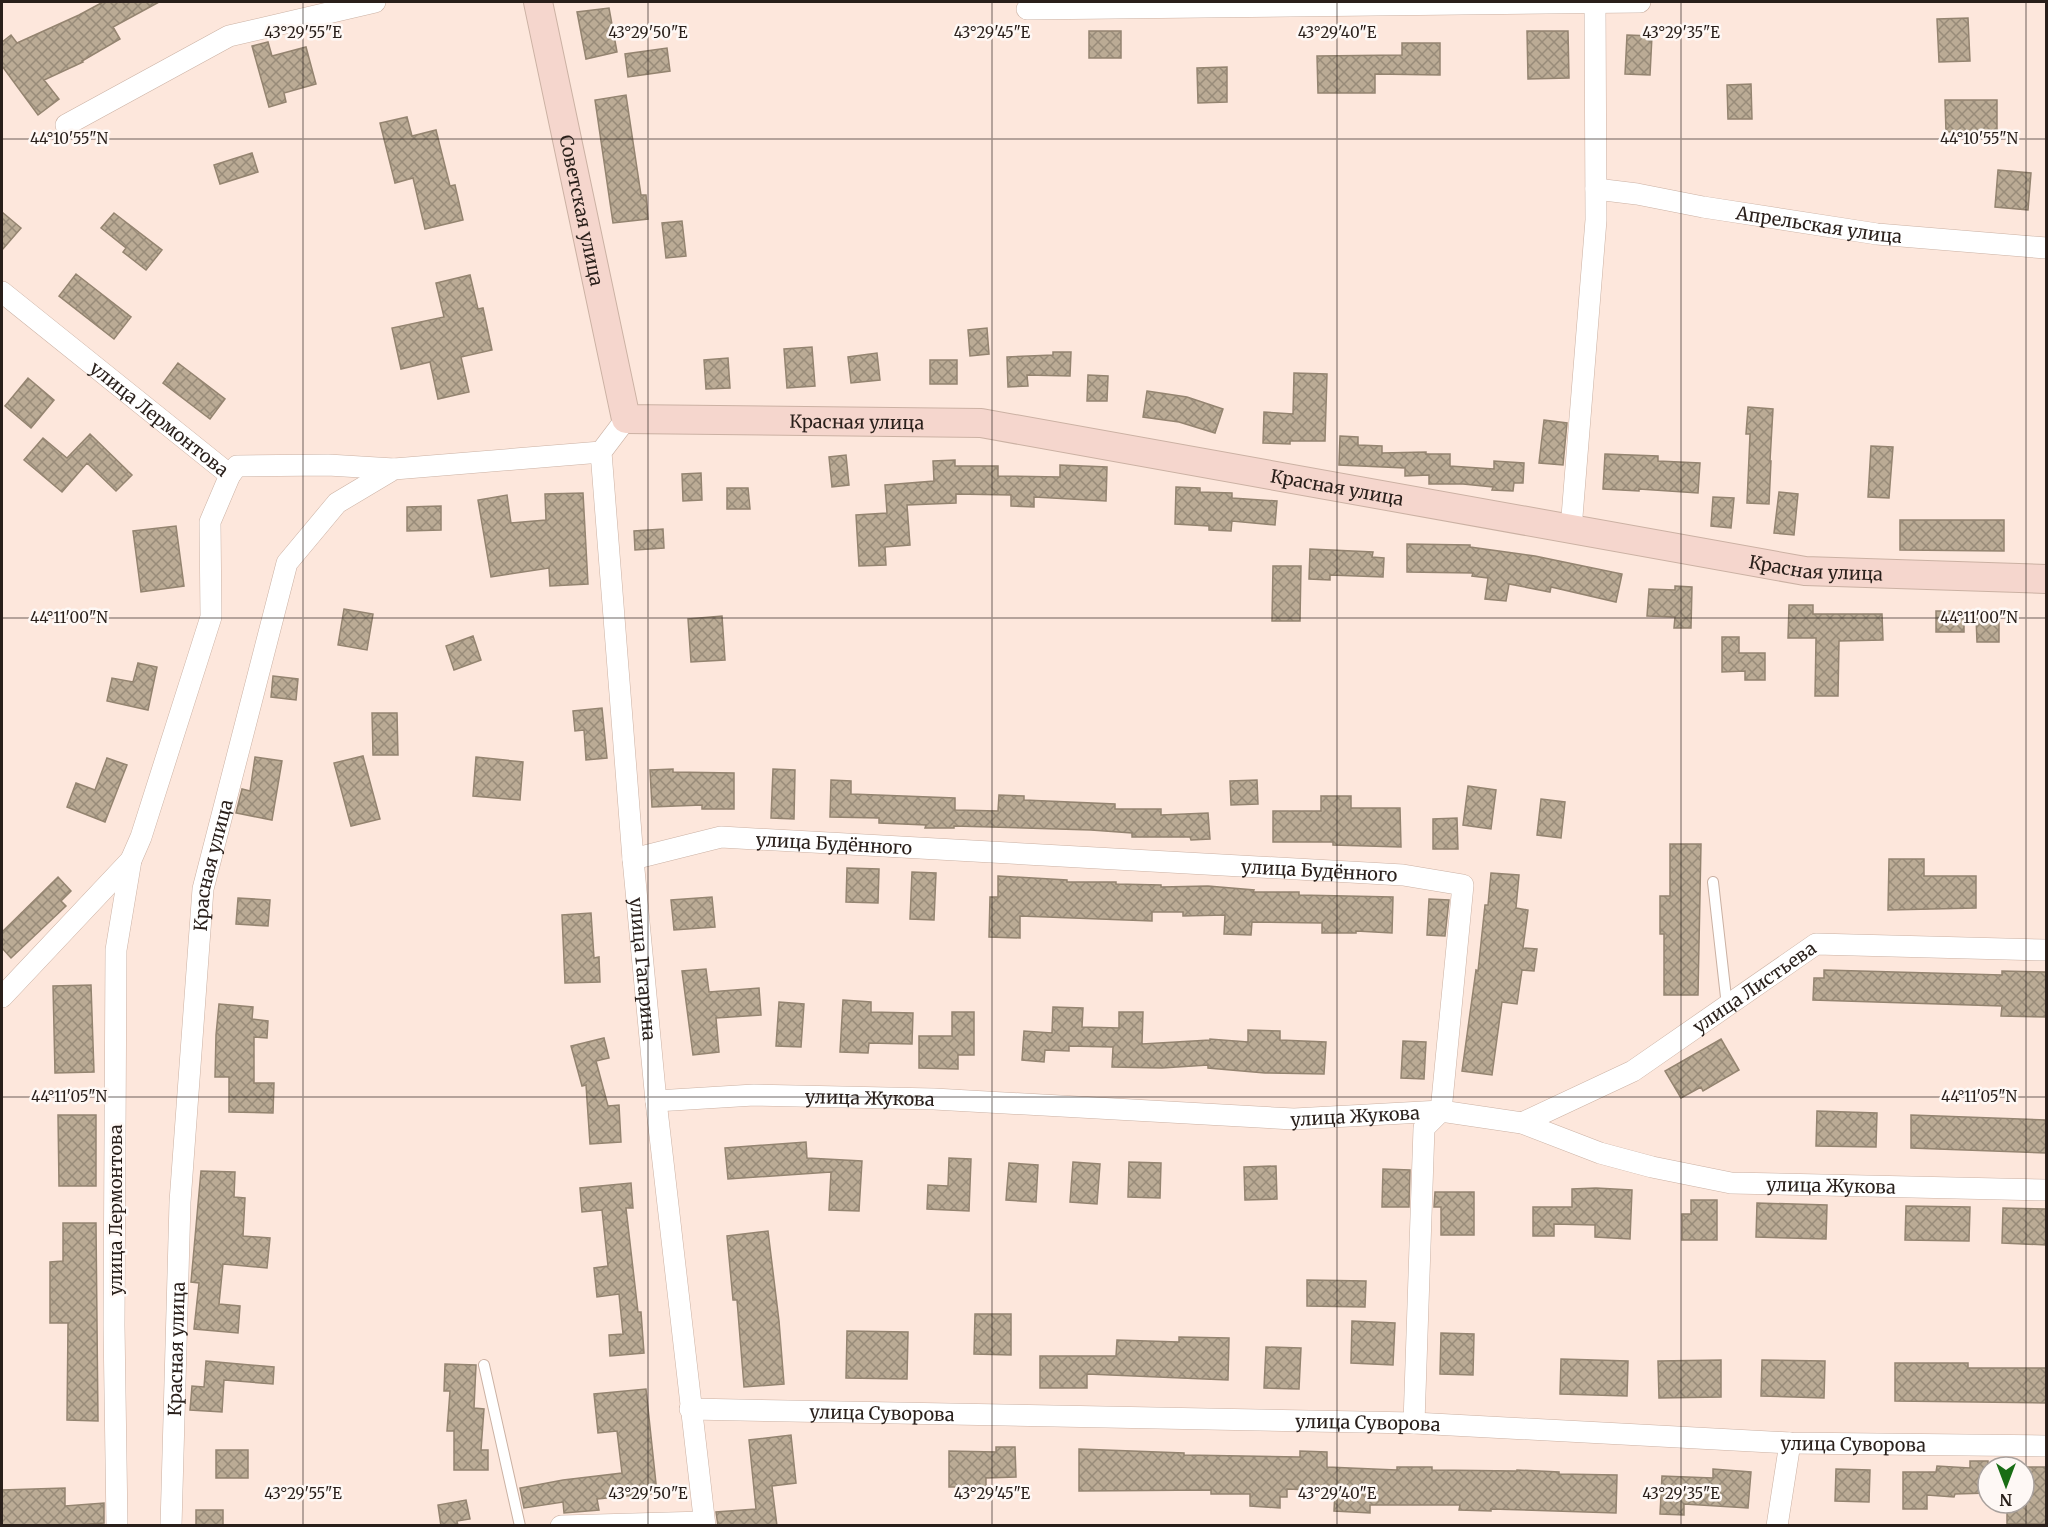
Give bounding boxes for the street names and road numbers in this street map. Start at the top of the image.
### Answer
street label: Советская улица [555,133,609,288]
street label: Апрельская улица [1734,201,1903,248]
street label: улица Лермонтова [86,356,234,481]
street label: Красная улица [789,409,925,434]
street label: Красная улица [1269,464,1406,510]
street label: Красная улица [1747,550,1884,585]
street label: Красная улица [188,796,237,932]
street label: улица Будённого [755,827,913,859]
street label: улица Будённого [1241,855,1398,886]
street label: улица Гагарина [625,896,662,1042]
street label: улица Листьева [1688,936,1821,1038]
street label: улица Жукова [805,1085,935,1111]
street label: улица Жукова [1290,1101,1421,1131]
street label: улица Лермонтова [104,1124,127,1296]
street label: улица Жукова [1766,1172,1897,1198]
street label: Красная улица [163,1281,189,1417]
street label: улица Суворова [809,1400,955,1426]
street label: улица Суворова [1295,1409,1441,1436]
street label: улица Суворова [1780,1431,1926,1456]

